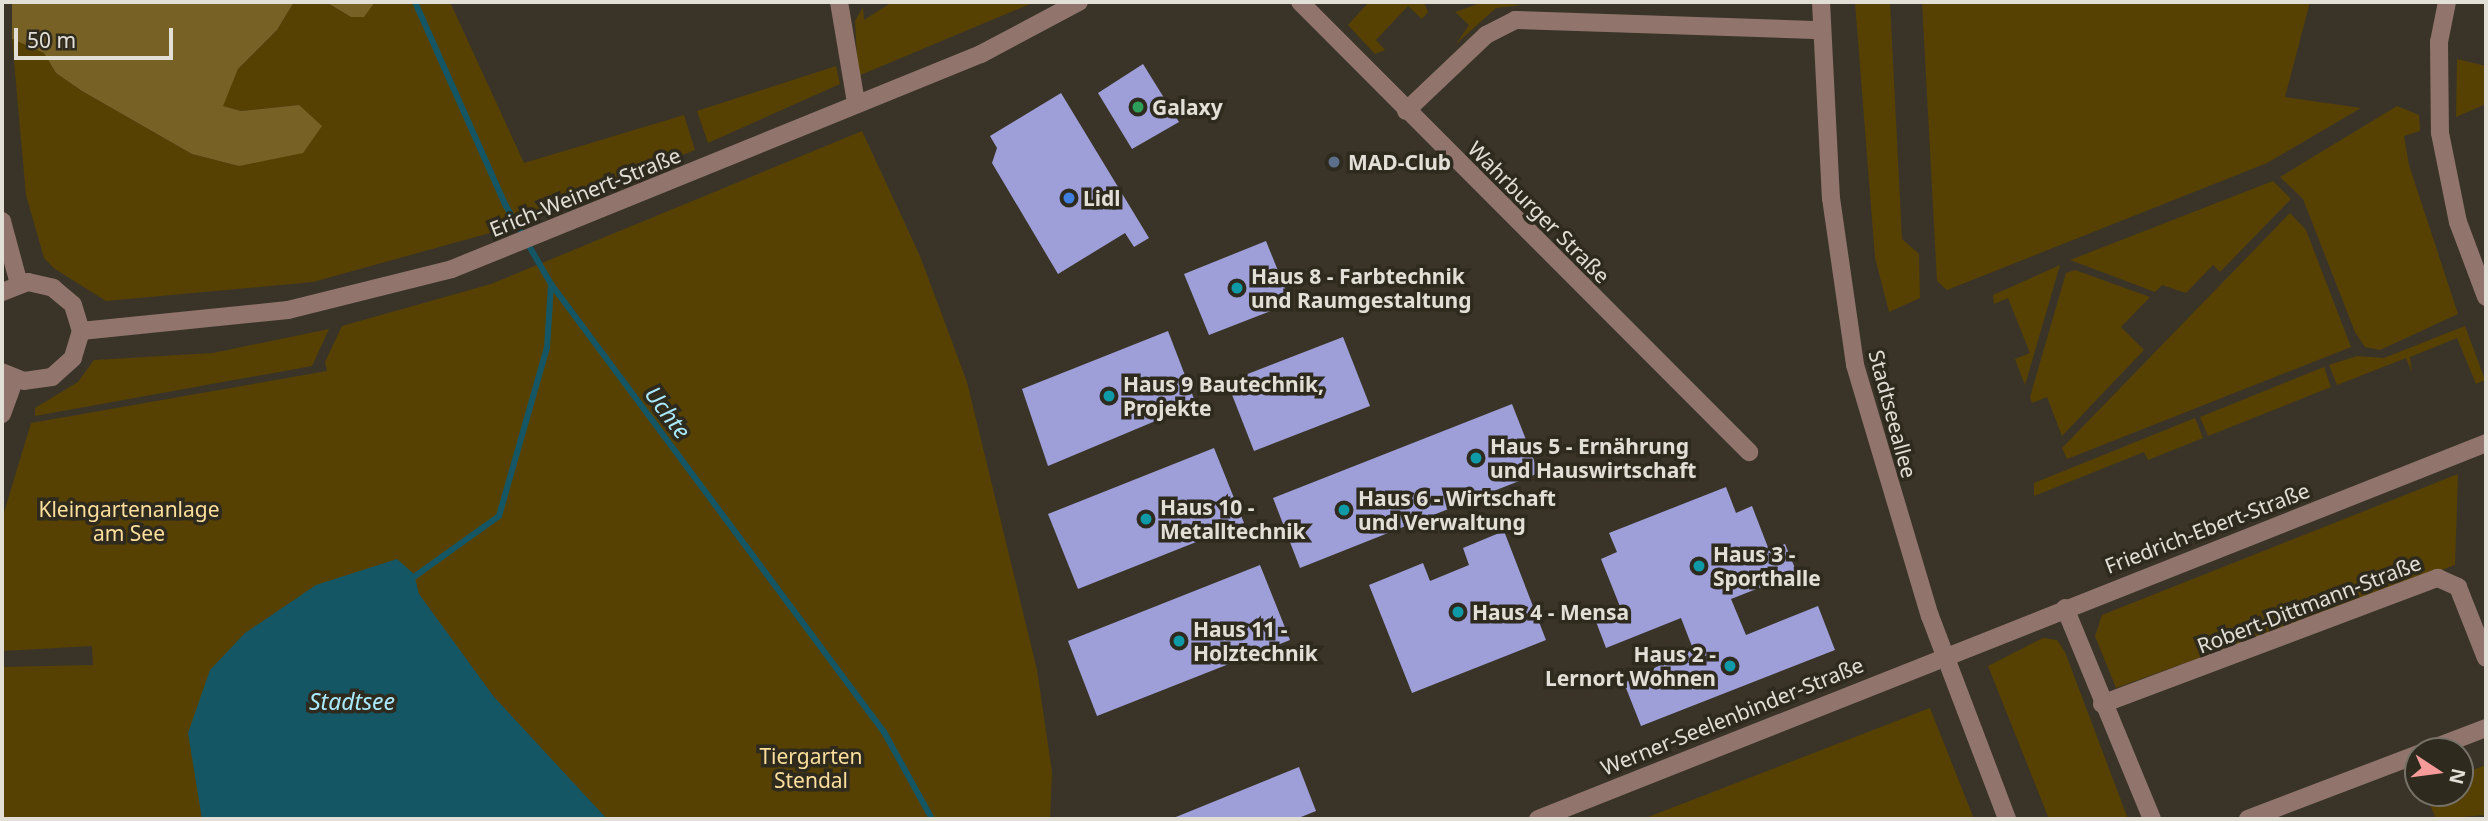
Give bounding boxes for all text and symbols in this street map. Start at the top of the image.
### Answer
scale bar [18,14,177,58]
text: 50 m [27,26,76,54]
place label: Galaxy [1152,94,1223,120]
marker: Galaxy [1130,99,1146,115]
street label: Wahrburger Straße [1463,136,1615,288]
street label: Erich-Weinert-Straße [486,142,684,242]
place label: MAD-Club [1348,149,1451,175]
marker: MAD-Club [1326,154,1342,170]
place label: Lidl [1083,185,1121,211]
marker: Lidl [1061,190,1077,206]
place label: Haus 8 - Farbtechnik und Raumgestaltung [1251,263,1471,313]
marker: Haus 8 - Farbtechnik und Raumgestaltung [1229,280,1245,296]
street label: Stadtseeallee [1864,347,1922,481]
place label: Haus 9 Bautechnik, Projekte [1123,371,1324,421]
water label: Uchte [639,380,697,444]
marker: Haus 9 Bautechnik, Projekte [1101,388,1117,404]
place label: Haus 5 - Ernährung und Hauswirtschaft [1490,433,1696,483]
marker: Haus 5 - Ernährung und Hauswirtschaft [1468,450,1484,466]
street label: Friedrich-Ebert-Straße [2101,477,2313,579]
place label: Haus 6 - Wirtschaft und Verwaltung [1358,485,1556,535]
place label: Haus 10 - Metalltechnik [1160,494,1306,544]
park label: Kleingartenanlage am See [38,496,220,546]
marker: Haus 6 - Wirtschaft und Verwaltung [1336,502,1352,518]
marker: Haus 10 - Metalltechnik [1138,511,1154,527]
place label: Haus 3 - Sporthalle [1713,541,1821,591]
street label: Robert-Dittmann-Straße [2193,550,2425,658]
marker: Haus 3 - Sporthalle [1691,558,1707,574]
place label: Haus 4 - Mensa [1472,599,1629,625]
marker: Haus 4 - Mensa [1450,604,1466,620]
place label: Haus 11 - Holztechnik [1193,616,1318,666]
marker: Haus 11 - Holztechnik [1171,633,1187,649]
place label: Haus 2 - Lernort Wohnen [1545,641,1716,691]
street label: Werner-Seelenbinder-Straße [1597,652,1867,780]
marker: Haus 2 - Lernort Wohnen [1722,658,1738,674]
water label: Stadtsee [309,687,395,715]
north arrow [2404,737,2474,807]
park label: Tiergarten Stendal [759,743,863,793]
text: N [2443,766,2472,787]

